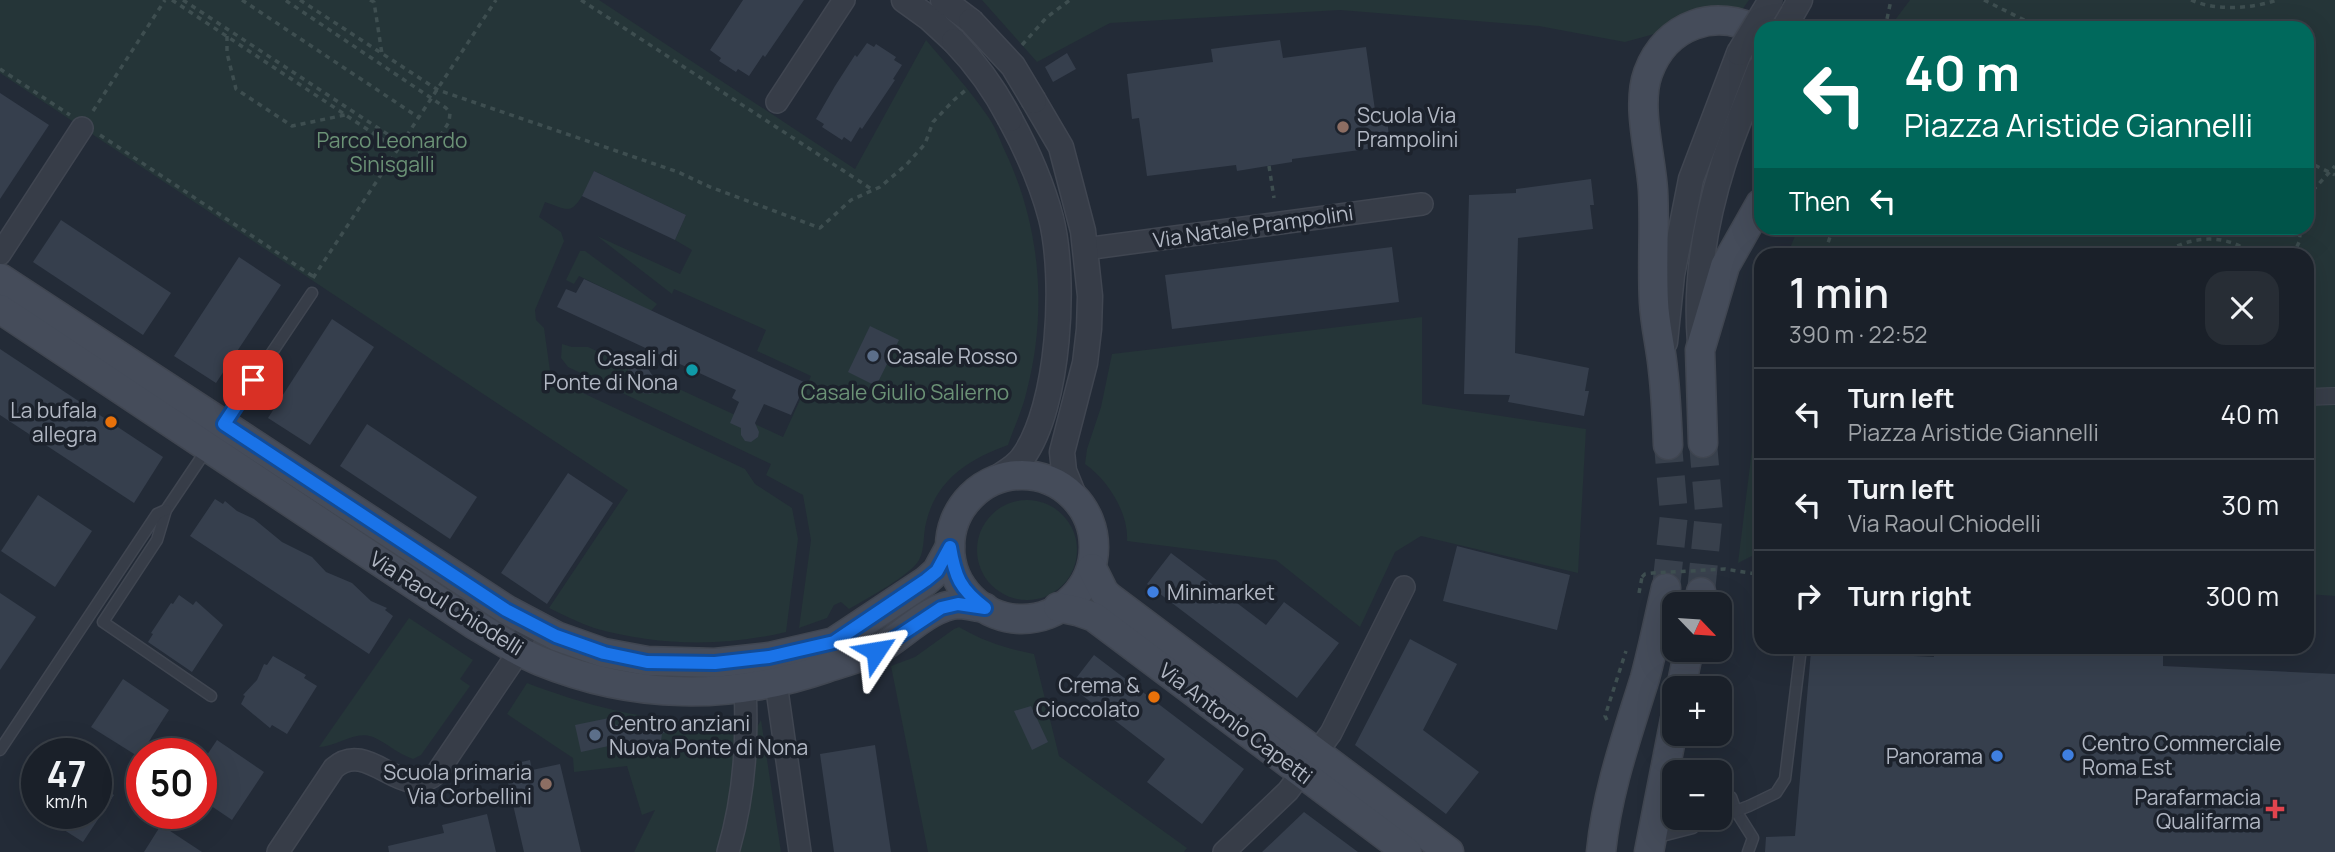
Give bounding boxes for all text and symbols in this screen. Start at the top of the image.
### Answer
text: 40 m [1904,39,2020,106]
icon: left [1789,49,1880,140]
place label: Scuola Via Prampolini [1357,101,1458,153]
text: Piazza Aristide Giannelli [1904,103,2253,147]
marker: Scuola Via Prampolini [1335,119,1351,135]
park label: Parco Leonardo Sinisgalli [317,126,467,178]
icon: left [1864,182,1902,220]
text: Then [1789,183,1850,219]
street label: Via Natale Prampolini [1151,198,1355,254]
text: 1 min [1789,263,1889,321]
button: close [2205,271,2279,345]
text: 390 m · 22:52 [1789,318,1927,350]
place label: Casale Rosso [887,342,1018,370]
place label: Casali di Ponte di Nona [544,344,678,396]
marker: Casale Rosso [865,348,881,364]
pin [223,350,283,410]
icon: arrive [234,361,272,399]
marker: Casali di Ponte di Nona [684,362,700,378]
park label: Casale Giulio Salierno [801,378,1009,406]
text: Turn left [1848,380,1955,416]
icon: left [1789,395,1827,433]
place label: La bufala allegra [10,396,97,448]
text: 40 m [2221,396,2279,432]
marker: La bufala allegra [103,414,119,430]
text: Piazza Aristide Giannelli [1848,416,2099,448]
text: Turn left [1848,471,1955,507]
icon: left [1789,486,1827,524]
text: 30 m [2222,487,2279,523]
text: Via Raoul Chiodelli [1848,507,2041,539]
street label: Via Raoul Chiodelli [365,544,529,662]
icon: right [1789,577,1827,615]
place label: Minimarket [1167,578,1275,606]
text: Turn right [1848,578,1972,614]
text: 300 m [2206,578,2279,614]
marker: Minimarket [1145,584,1161,600]
north arrow [1662,592,1732,662]
map controls [1662,592,1732,830]
position arrow [839,614,913,688]
street label: Via Antonio Capetti [1154,656,1318,790]
place label: Crema & Cioccolato [1036,671,1140,723]
button: + [1662,676,1732,746]
marker: Crema & Cioccolato [1146,689,1162,705]
place label: Centro anziani Nuova Ponte di Nona [609,709,808,761]
marker: Centro anziani Nuova Ponte di Nona [587,727,603,743]
place label: Centro Commerciale Roma Est [2082,729,2282,781]
speed limit sign: 50 [126,738,217,829]
place label: Panorama [1886,742,1983,770]
marker: Centro Commerciale Roma Est [2060,747,2076,763]
marker: Panorama [1989,748,2005,764]
text: 47 [47,750,86,798]
place label: Scuola primaria Via Corbellini [383,758,532,810]
button: − [1662,760,1732,830]
marker: Scuola primaria Via Corbellini [538,776,554,792]
place label: Parafarmacia Qualifarma [2135,783,2261,835]
text: km/h [46,789,87,813]
marker: Parafarmacia Qualifarma [2267,801,2283,817]

